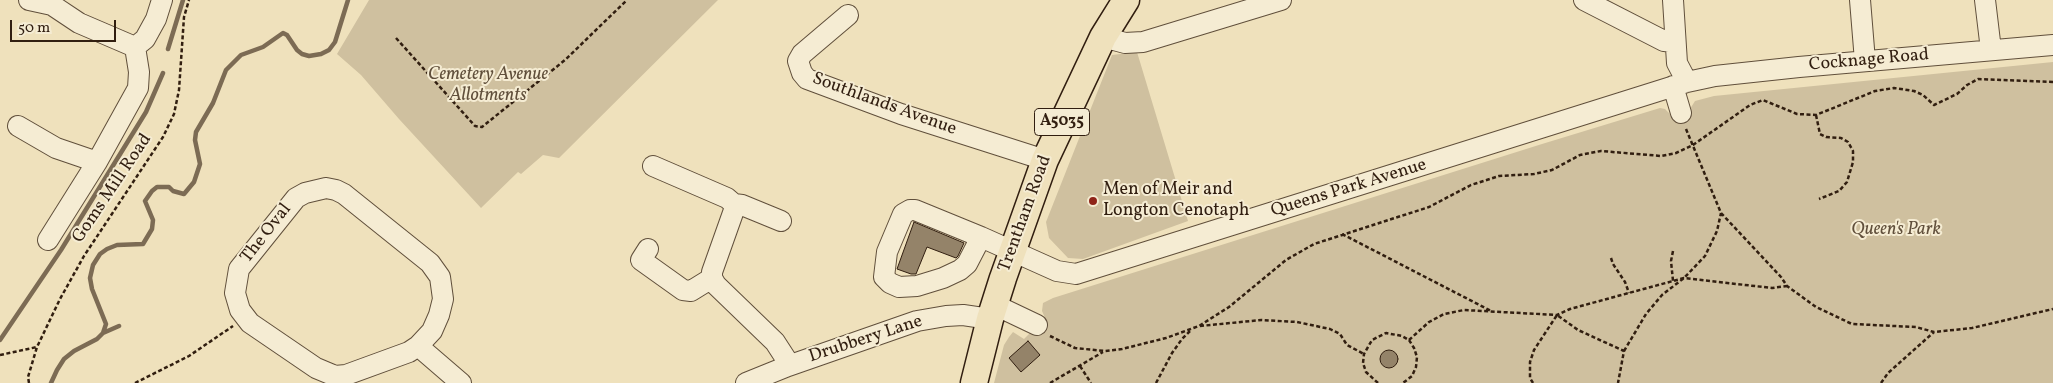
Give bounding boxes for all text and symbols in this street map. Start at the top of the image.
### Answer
scale bar [12,10,119,42]
text: 50 m [18,18,50,39]
street label: Cocknage Road [1808,45,1930,77]
park label: Cemetery Avenue Allotments [428,65,548,108]
street label: Southlands Avenue [809,69,959,141]
road number: A5035 [1034,108,1090,136]
street label: Goms Mill Road [68,130,158,248]
street label: Trentham Road [995,153,1057,275]
street label: Queens Park Avenue [1269,155,1429,223]
place label: Men of Meir and Longton Cenotaph [1103,180,1249,222]
marker: Men of Meir and Longton Cenotaph [1087,195,1099,207]
street label: The Oval [237,200,297,268]
park label: Queen's Park [1851,220,1941,242]
street label: Drubbery Lane [807,311,925,369]

